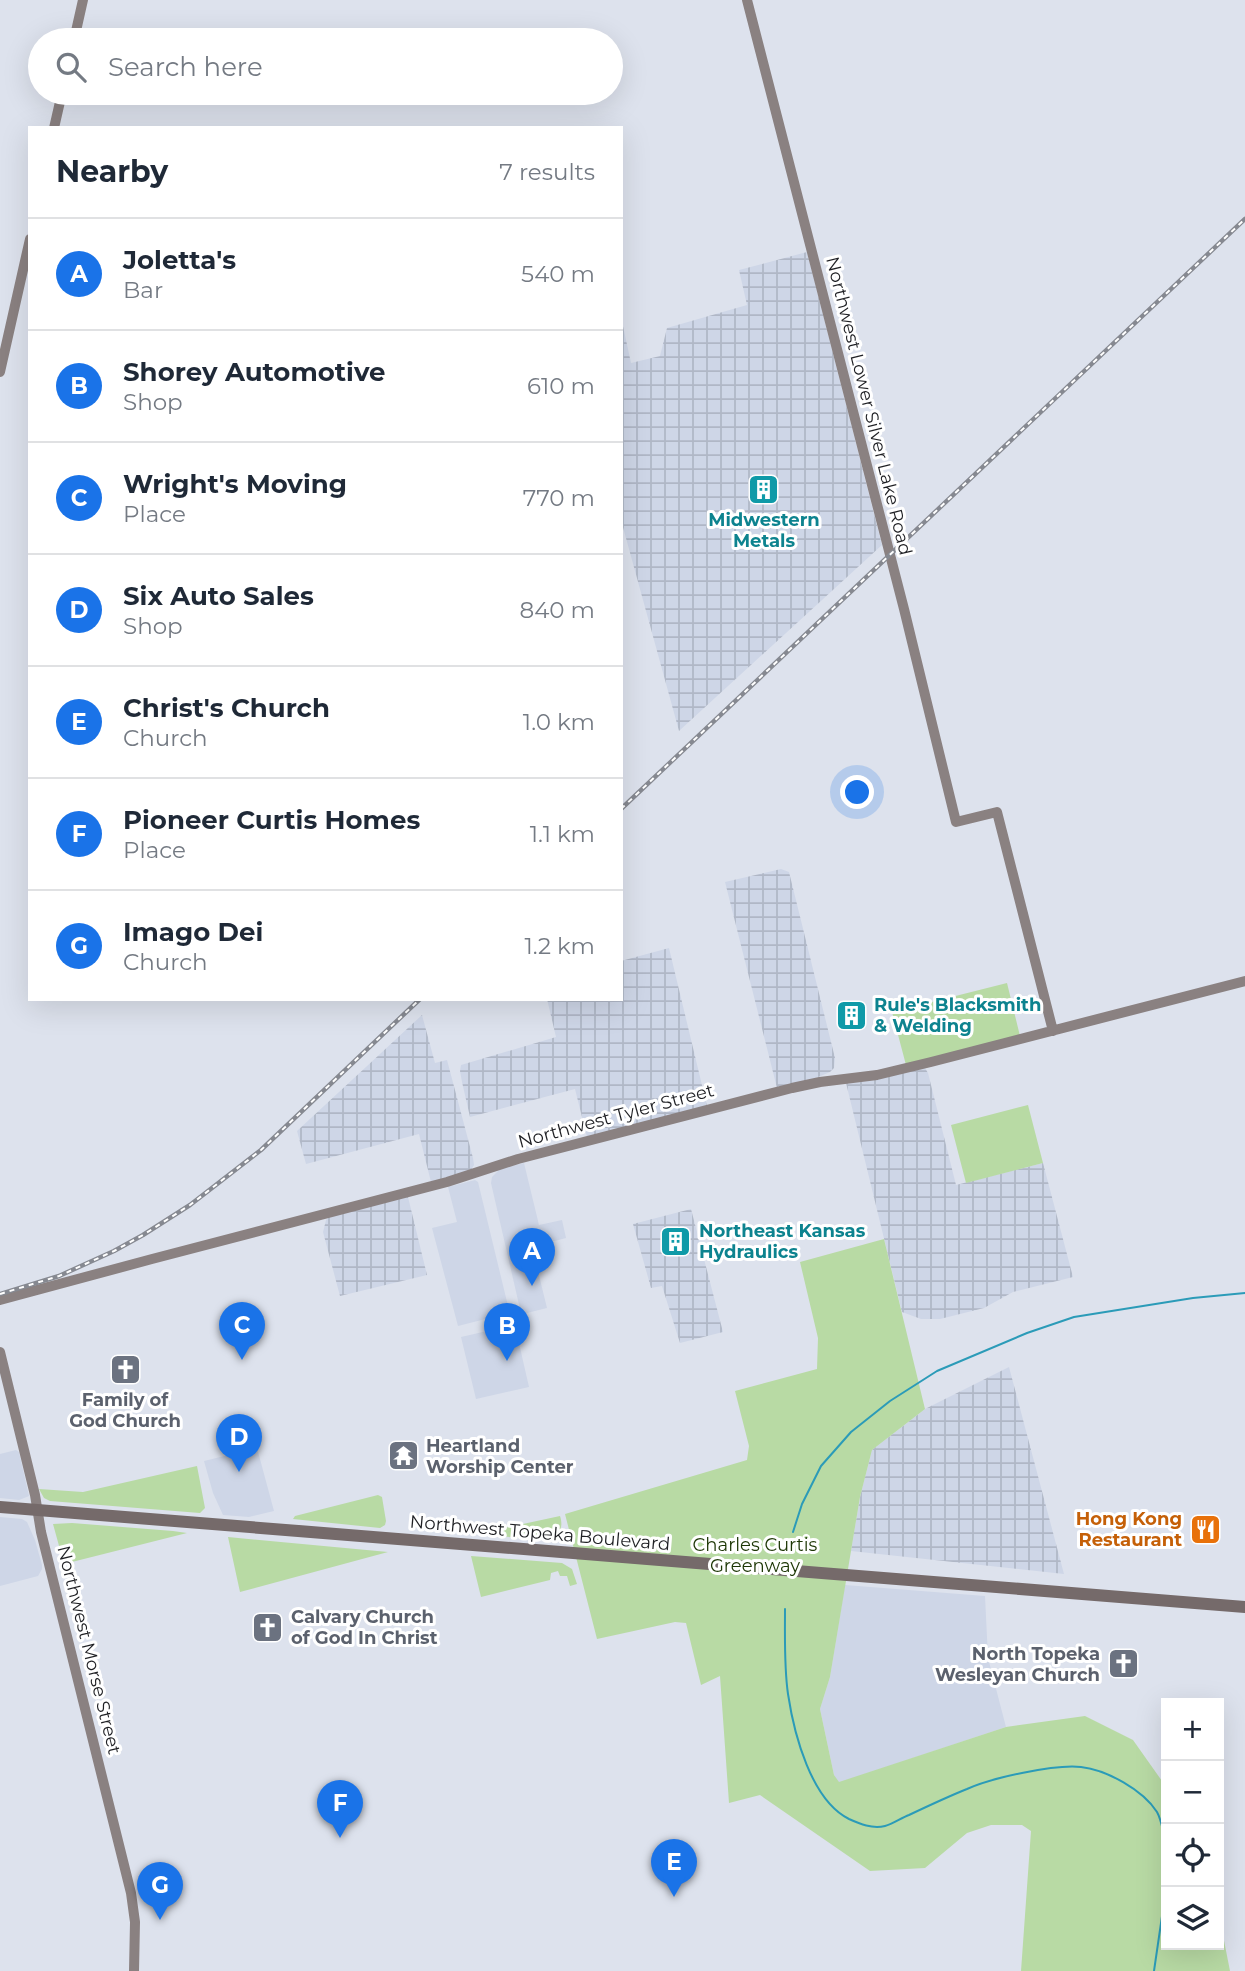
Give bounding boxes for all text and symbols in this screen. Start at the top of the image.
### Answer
search box [28,28,623,105]
icon: search [52,48,90,86]
text: Search here [108,51,263,83]
text: Nearby [56,153,168,190]
text: 7 results [499,158,595,186]
text: Joletta's [123,244,236,276]
street label: Northwest Lower Silver Lake Road [821,254,917,558]
text: A [70,260,88,288]
text: 540 m [521,260,595,288]
text: Bar [123,276,163,304]
text: Shorey Automotive [123,356,386,388]
text: B [70,372,88,400]
text: 610 m [527,372,595,400]
text: Shop [123,388,183,416]
text: Wright's Moving [123,468,347,500]
building icon: Midwestern Metals [747,473,781,507]
text: C [71,484,87,512]
text: 770 m [523,484,595,512]
text: Place [123,500,186,528]
place label: Midwestern Metals [708,509,820,552]
text: Six Auto Sales [123,580,314,612]
text: D [70,596,89,624]
text: 840 m [519,596,595,624]
text: Shop [123,612,183,640]
text: Christ's Church [123,692,330,724]
text: E [71,708,87,736]
text: 1.0 km [523,708,595,736]
text: Church [123,724,208,752]
your location [840,775,874,809]
text: Pioneer Curtis Homes [123,804,420,836]
text: F [72,820,86,848]
text: 1.1 km [530,820,595,848]
text: Place [123,836,186,864]
text: Imago Dei [123,916,263,948]
text: G [70,932,88,960]
text: 1.2 km [525,932,595,960]
text: Church [123,948,208,976]
place label: Rule's Blacksmith & Welding [874,994,1041,1037]
building icon: Rule's Blacksmith & Welding [834,998,868,1032]
street label: Northwest Tyler Street [516,1079,716,1153]
place label: Northeast Kansas Hydraulics [699,1220,866,1263]
building icon: Northeast Kansas Hydraulics [659,1224,693,1258]
pin: A [509,1228,555,1286]
pin: C [219,1302,265,1360]
pin: B [484,1303,530,1361]
church icon: Family of God Church [108,1353,142,1387]
place label: Family of God Church [69,1389,181,1432]
pin: D [216,1414,262,1472]
place label: Heartland Worship Center [426,1435,574,1478]
temple icon: Heartland Worship Center [386,1439,420,1473]
place label: Hong Kong Restaurant [1076,1508,1182,1551]
street label: Northwest Topeka Boulevard [409,1511,671,1555]
restaurant icon: Hong Kong Restaurant [1188,1512,1222,1546]
park label: Charles Curtis Greenway [693,1534,818,1577]
street label: Northwest Morse Street [52,1543,126,1757]
place label: Calvary Church of God In Christ [291,1606,438,1649]
church icon: Calvary Church of God In Christ [251,1610,285,1644]
place label: North Topeka Wesleyan Church [935,1643,1100,1686]
church icon: North Topeka Wesleyan Church [1106,1647,1140,1681]
map controls [1161,1698,1224,1950]
button: + [1161,1698,1224,1761]
button: − [1161,1761,1224,1824]
pin: F [317,1780,363,1838]
button: locate [1161,1824,1224,1887]
pin: E [651,1839,697,1897]
pin: G [137,1862,183,1920]
button: layers [1161,1887,1224,1950]

